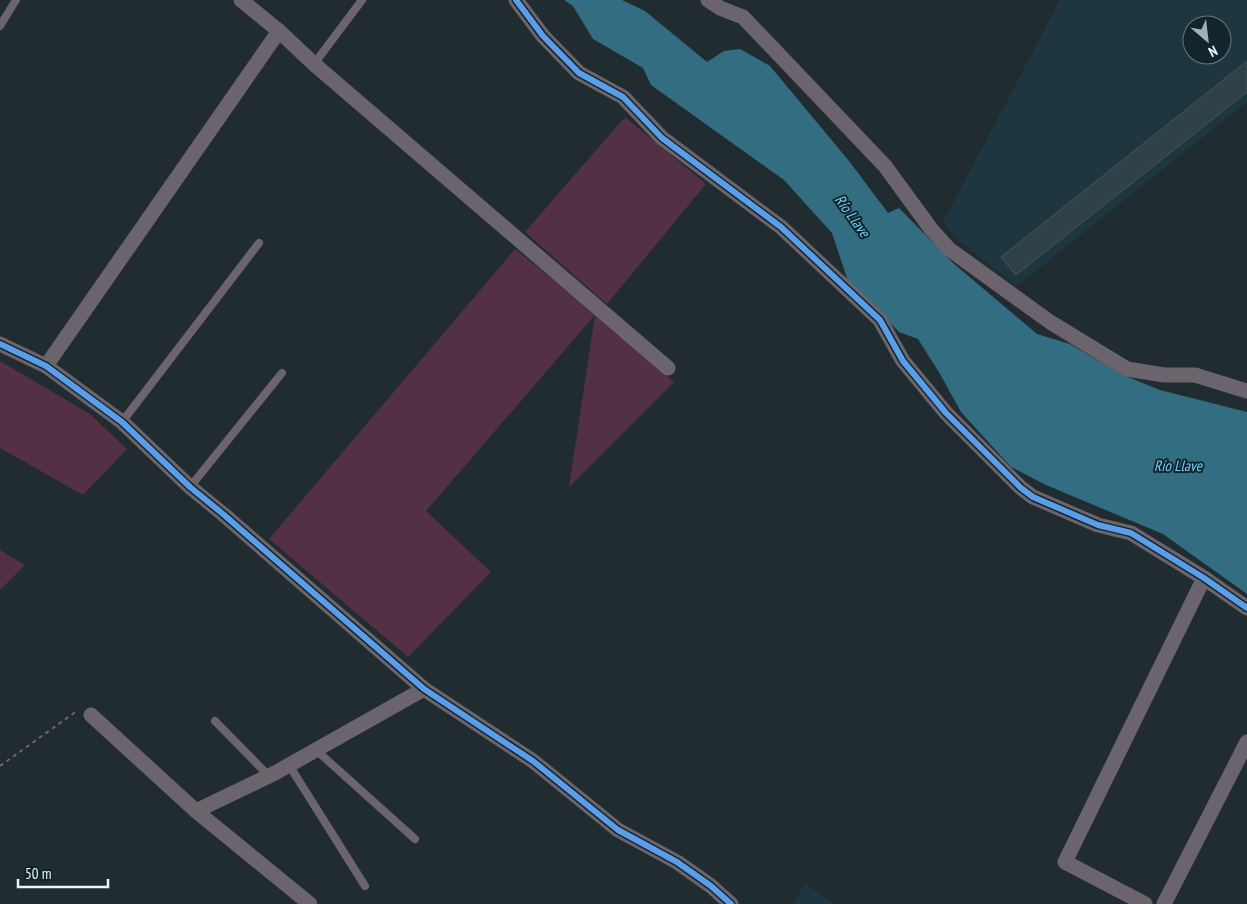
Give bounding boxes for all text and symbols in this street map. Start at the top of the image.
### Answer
north arrow [1182,15,1232,65]
text: N [1206,42,1221,61]
water label: Río Llave [831,191,875,241]
water label: Río Llave [1154,456,1203,475]
scale bar [18,856,108,888]
text: 50 m [25,864,51,883]

